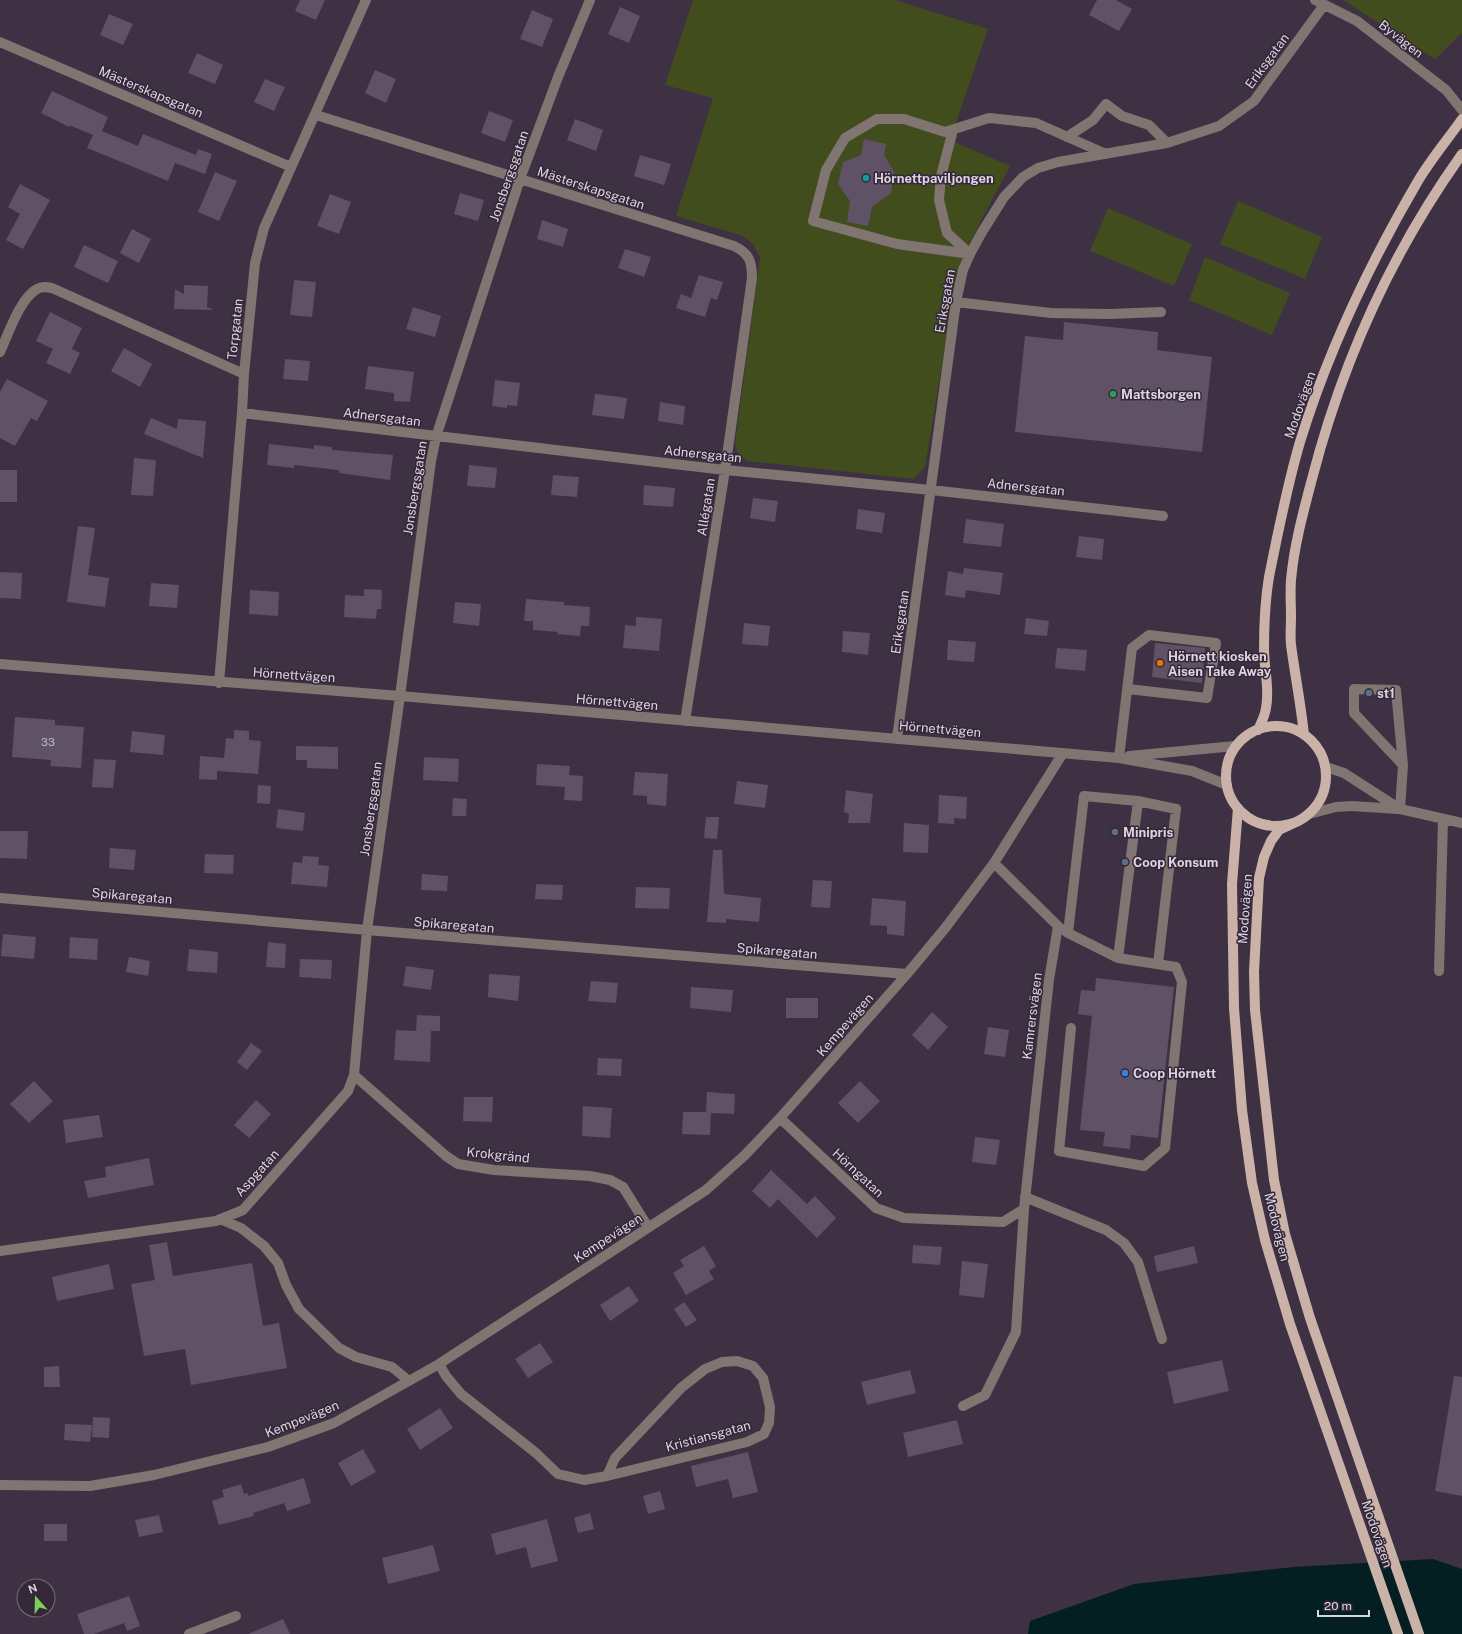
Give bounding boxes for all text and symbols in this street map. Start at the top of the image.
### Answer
street label: Byvägen [1376,17,1426,61]
street label: Eriksgatan [1242,31,1292,91]
street label: Mästerskapsgatan [97,63,205,121]
street label: Jonsbergsgatan [486,128,532,224]
street label: Mästerskapsgatan [535,164,647,212]
place label: Hörnettpaviljongen [874,171,994,186]
marker: Hörnettpaviljongen [861,173,871,183]
street label: Eriksgatan [932,268,958,334]
street label: Torpgatan [224,298,246,360]
street label: Modovägen [1281,369,1319,441]
place label: Mattsborgen [1121,387,1201,402]
marker: Mattsborgen [1108,389,1118,399]
street label: Adnersgatan [342,405,422,429]
street label: Jonsbergsgatan [400,440,430,536]
street label: Adnersgatan [663,442,743,466]
street label: Adnersgatan [986,475,1066,499]
street label: Allégatan [694,477,718,537]
street label: Eriksgatan [888,589,912,655]
place label: Hörnett kiosken Aisen Take Away [1168,649,1272,679]
marker: Hörnett kiosken Aisen Take Away [1155,658,1165,668]
street label: Hörnettvägen [252,665,336,685]
place label: st1 [1377,686,1395,701]
marker: st1 [1364,688,1374,698]
street label: Hörnettvägen [575,691,659,713]
street label: Hörnettvägen [898,718,982,740]
house number: 33 [41,736,55,748]
street label: Jonsbergsgatan [357,761,385,857]
place label: Minipris [1123,825,1173,840]
marker: Minipris [1110,827,1120,837]
place label: Coop Konsum [1133,855,1218,870]
marker: Coop Konsum [1120,857,1130,867]
street label: Modovägen [1235,874,1255,944]
street label: Spikaregatan [91,885,173,907]
street label: Spikaregatan [413,914,495,936]
street label: Spikaregatan [736,940,818,962]
street label: Kamrersvägen [1019,972,1045,1060]
street label: Kempevägen [814,990,876,1060]
place label: Coop Hörnett [1133,1066,1216,1081]
marker: Coop Hörnett [1120,1068,1130,1078]
street label: Krokgränd [466,1144,530,1166]
street label: Aspgatan [232,1146,282,1200]
street label: Hörngatan [829,1146,887,1200]
street label: Modovägen [1261,1191,1293,1263]
street label: Kempevägen [571,1210,645,1266]
street label: Kempevägen [263,1397,341,1441]
street label: Kristiansgatan [664,1417,752,1455]
street label: Modovägen [1358,1498,1396,1570]
north arrow [16,1578,56,1618]
text: N [26,1581,39,1596]
scale bar [1318,1592,1369,1618]
text: 20 m [1324,1599,1352,1613]

